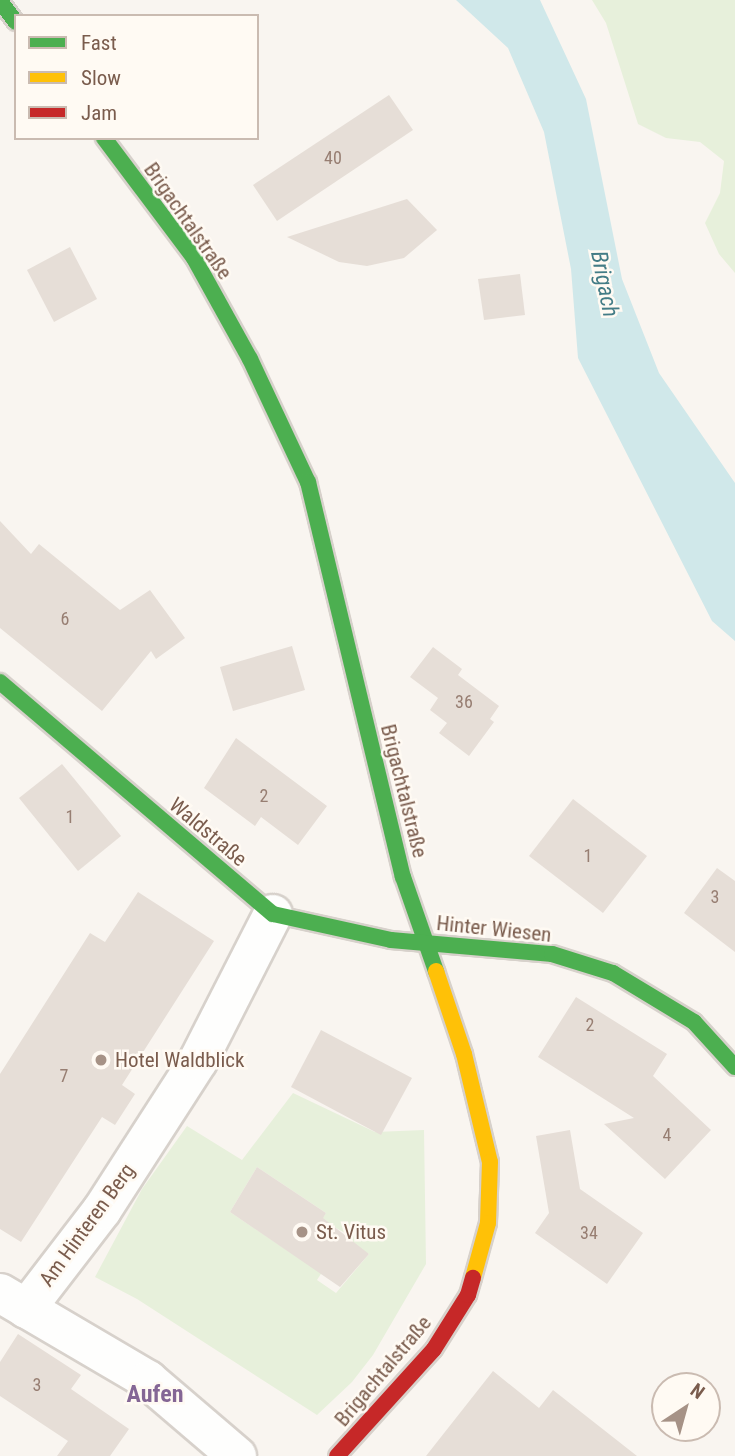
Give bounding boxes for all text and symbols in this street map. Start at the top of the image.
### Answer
legend [14,14,259,140]
text: Fast [81,31,117,55]
text: Slow [81,66,121,90]
text: Jam [81,101,117,125]
house number: 40 [324,147,342,169]
street label: Brigachtalstraße [138,158,238,284]
water label: Brigach [584,249,624,319]
house number: 6 [61,608,69,630]
house number: 36 [455,691,473,713]
street label: Brigachtalstraße [375,722,433,860]
house number: 2 [260,785,268,807]
street label: Waldstraße [164,792,252,872]
house number: 1 [66,806,74,828]
house number: 1 [584,845,592,867]
house number: 3 [711,886,719,908]
street label: Hinter Wiesen [435,910,553,948]
house number: 2 [586,1014,594,1036]
place label: Hotel Waldblick [115,1047,244,1073]
marker: Hotel Waldblick [93,1052,109,1068]
house number: 7 [60,1065,68,1087]
house number: 4 [663,1124,671,1146]
street label: Am Hinteren Berg [34,1159,140,1291]
place label: St. Vitus [316,1219,386,1245]
house number: 34 [580,1222,598,1244]
marker: St. Vitus [294,1224,310,1240]
street label: Brigachtalstraße [329,1311,437,1431]
north arrow [651,1372,721,1442]
house number: 3 [33,1374,41,1396]
text: N [686,1378,709,1404]
district label: Aufen [127,1381,183,1409]

